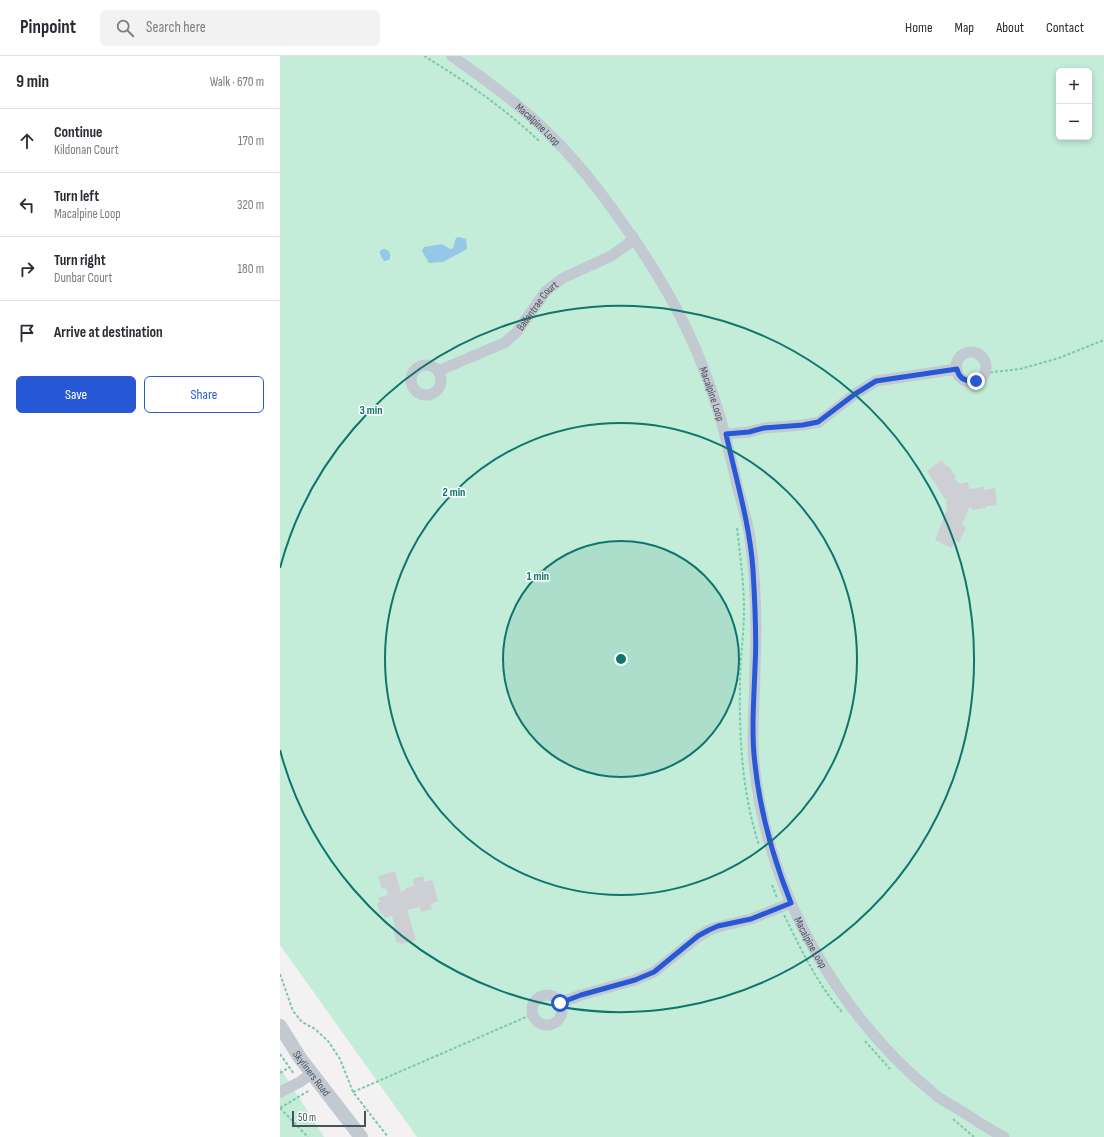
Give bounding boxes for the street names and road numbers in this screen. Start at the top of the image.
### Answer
street label: Macalpine Loop [513,101,563,149]
street label: Ballantrae Court [514,278,561,333]
street label: Macalpine Loop [696,365,727,423]
street label: Macalpine Loop [791,915,830,971]
street label: Skyliners Road [290,1048,333,1099]

